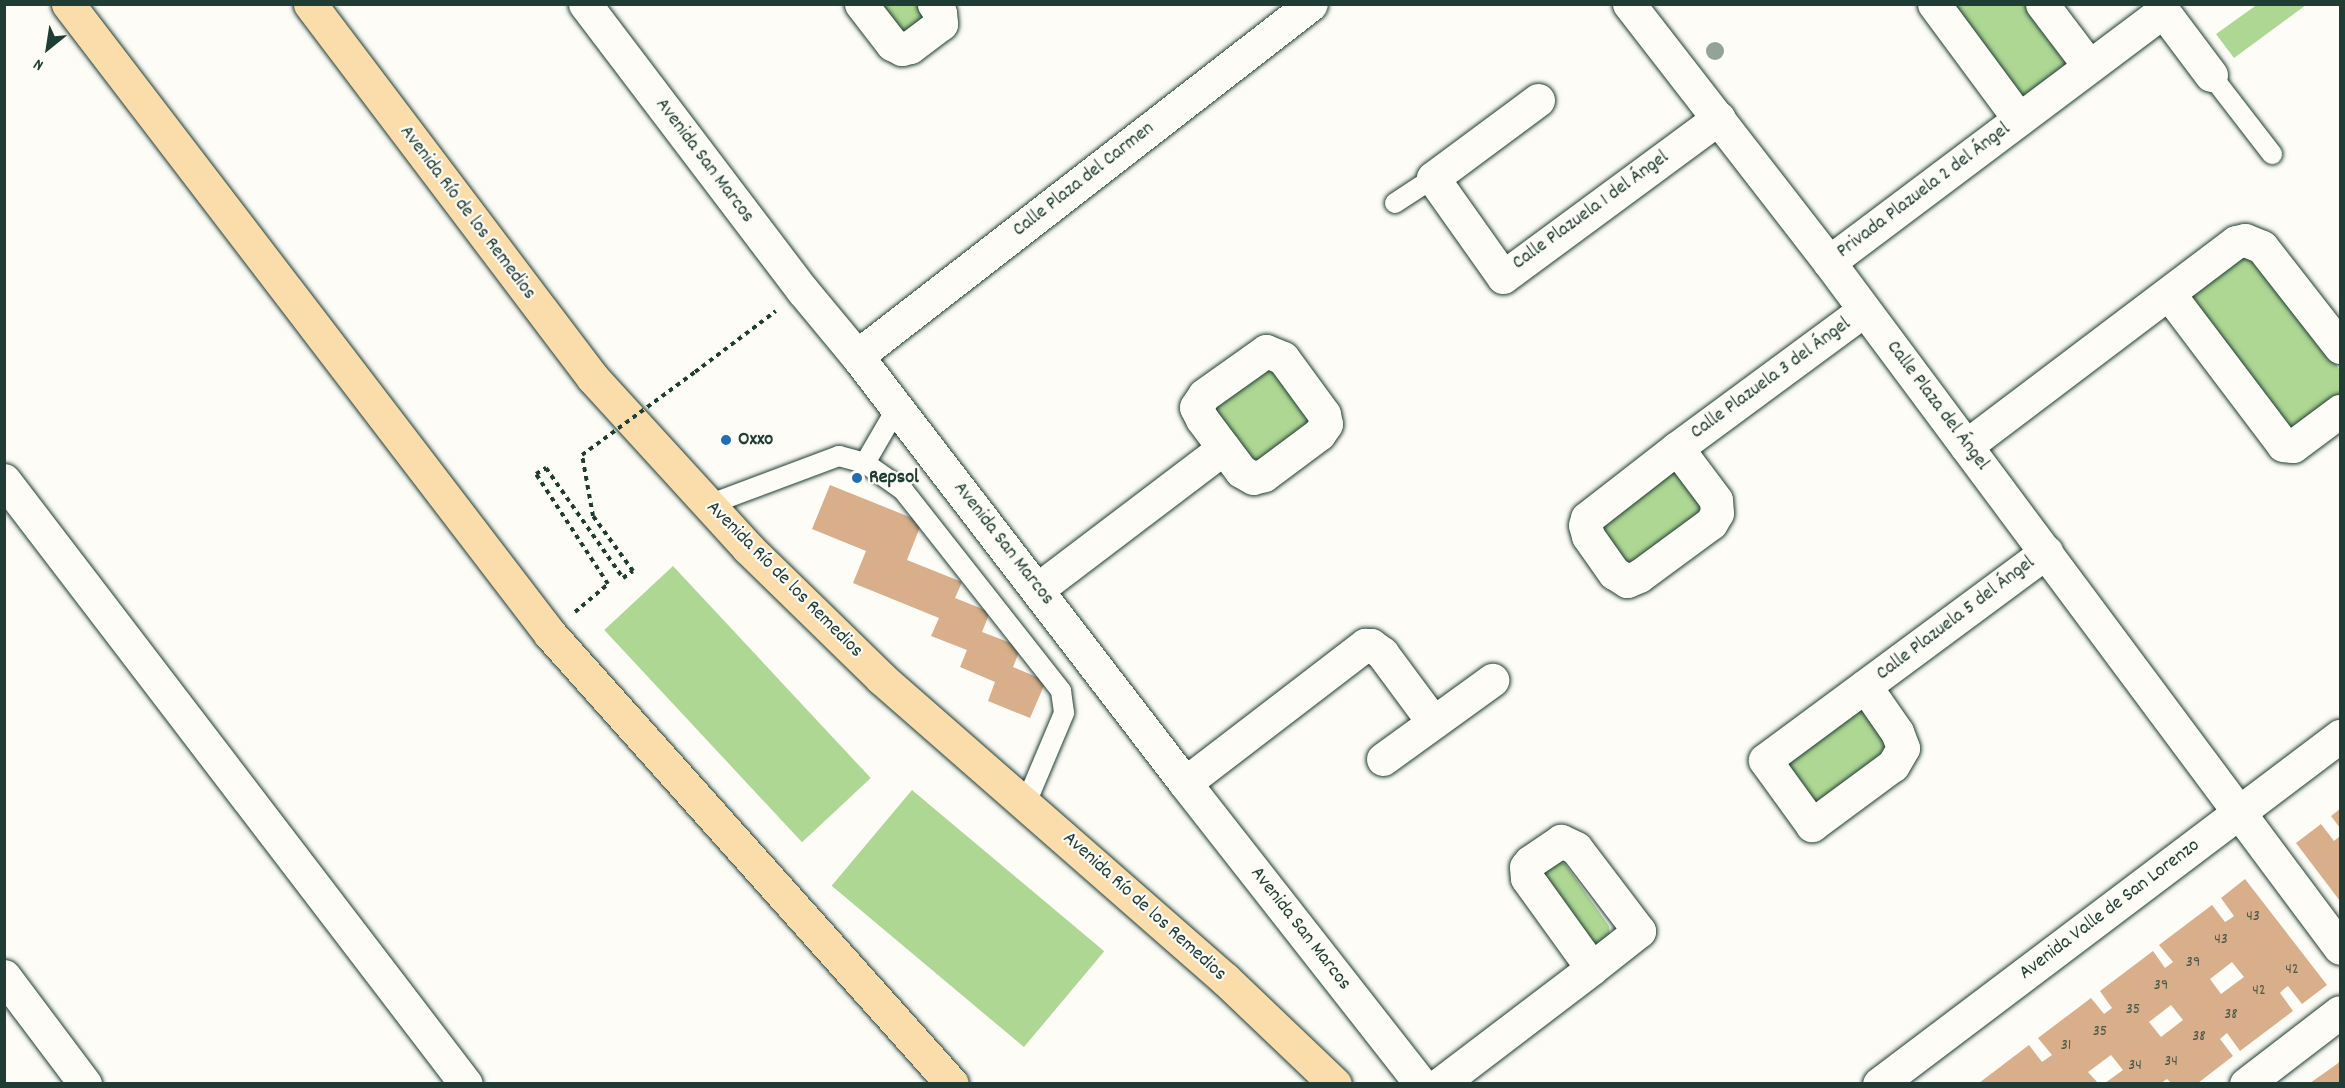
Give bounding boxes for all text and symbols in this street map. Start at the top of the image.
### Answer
north arrow [18,18,78,78]
text: N [30,52,48,76]
street label: Avenida San Marcos [649,94,759,228]
street label: Calle Plaza del Carmen [1008,117,1160,243]
street label: Privada Plazuela 2 del Ángel [1833,118,2015,264]
street label: Avenida Río de los Remedios [394,121,540,305]
street label: Calle Plazuela 1 del Ángel [1508,146,1674,276]
street label: Calle Plazuela 3 del Ángel [1686,313,1856,445]
street label: Calle Plaza del Ángel [1880,336,1994,476]
place label: Oxxo [738,428,773,452]
marker: Oxxo [719,433,733,447]
place label: Repsol [869,466,919,490]
marker: Repsol [850,471,864,485]
street label: Avenida San Marcos [947,477,1059,611]
street label: Avenida Río de los Remedios [701,497,867,663]
street label: Calle Plazuela 5 del Ángel [1872,552,2040,686]
street label: Avenida Río de los Remedios [1057,827,1231,987]
street label: Avenida Valle de San Lorenzo [2015,834,2205,986]
street label: Avenida San Marcos [1244,862,1356,996]
house number: 43 [2246,907,2260,927]
house number: 43 [2214,930,2228,950]
house number: 39 [2186,953,2200,973]
house number: 42 [2285,960,2299,980]
house number: 39 [2154,976,2168,996]
house number: 42 [2252,981,2266,1001]
house number: 35 [2126,1000,2140,1020]
house number: 38 [2224,1005,2238,1025]
house number: 35 [2093,1022,2107,1042]
house number: 38 [2192,1027,2206,1047]
house number: 31 [2061,1036,2071,1056]
house number: 34 [2164,1052,2178,1072]
house number: 34 [2128,1056,2142,1076]

